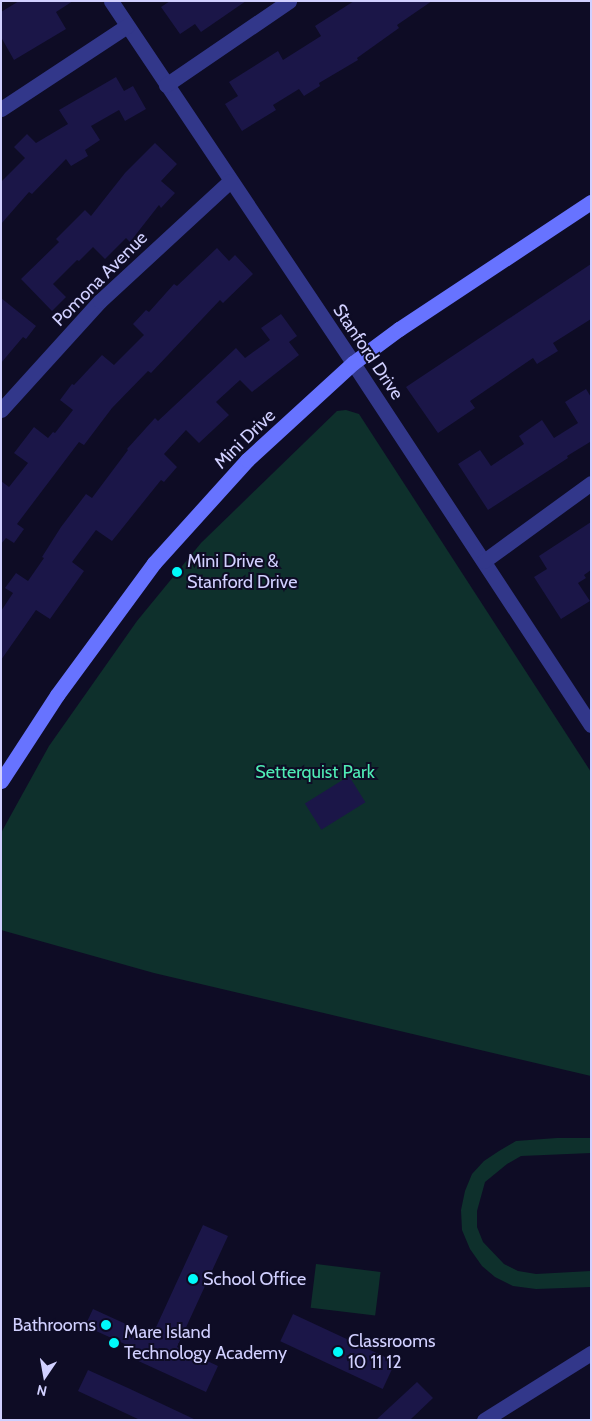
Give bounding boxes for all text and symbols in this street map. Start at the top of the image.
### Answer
street label: Pomona Avenue [48,227,152,331]
street label: Stanford Drive [328,300,408,404]
street label: Mini Drive [210,405,280,473]
place label: Mini Drive & Stanford Drive [187,551,297,594]
marker: Mini Drive & Stanford Drive [171,566,183,578]
park label: Setterquist Park [255,761,375,783]
place label: School Office [203,1268,306,1290]
marker: School Office [187,1273,199,1285]
place label: Bathrooms [12,1314,96,1336]
marker: Bathrooms [100,1319,112,1331]
place label: Mare Island Technology Academy [124,1322,287,1365]
place label: Classrooms 10 11 12 [348,1331,435,1374]
marker: Mare Island Technology Academy [108,1337,120,1349]
marker: Classrooms 10 11 12 [332,1346,344,1358]
north arrow [20,1351,70,1401]
text: N [35,1381,49,1401]

